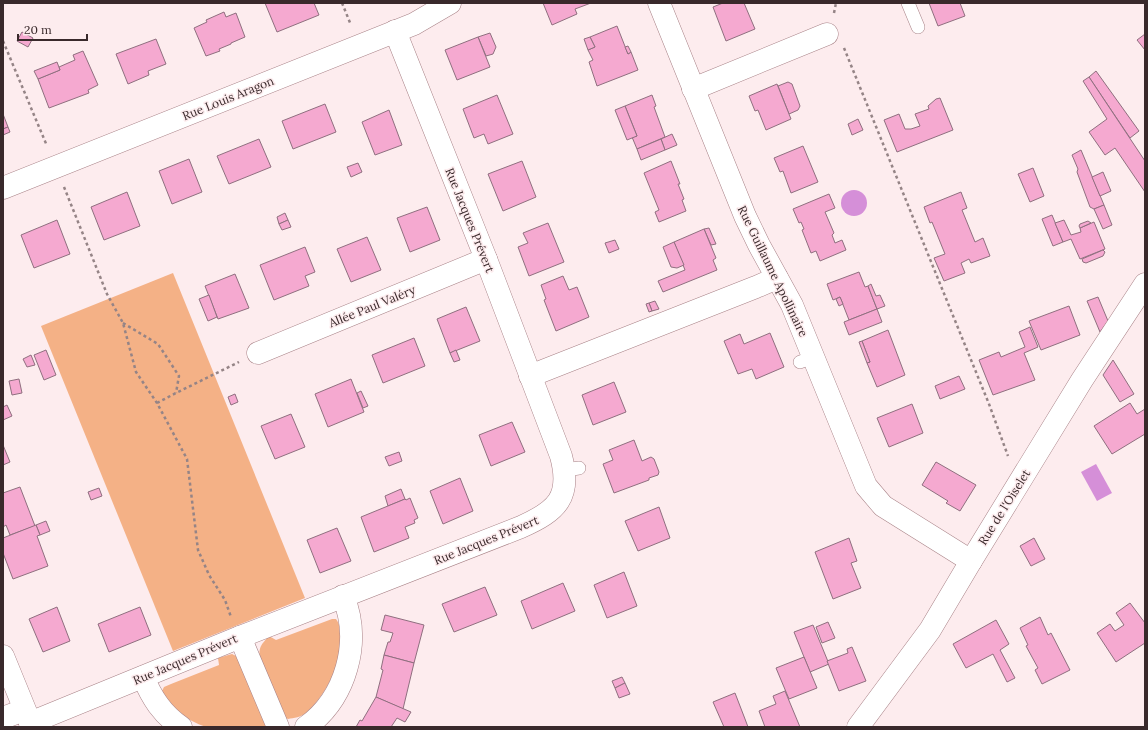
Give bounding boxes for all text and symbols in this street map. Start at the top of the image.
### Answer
scale bar [18,16,87,42]
text: 20 m [24,22,52,37]
street label: Rue Louis Aragon [180,73,276,123]
street label: Rue Jacques Prévert [442,165,498,275]
street label: Rue Guillaume Apollinaire [735,203,812,340]
street label: Allée Paul Valéry [325,282,418,331]
street label: Rue de l'Oiselet [975,466,1033,548]
street label: Rue Jacques Prévert [431,512,541,568]
street label: Rue Jacques Prévert [131,630,240,688]

